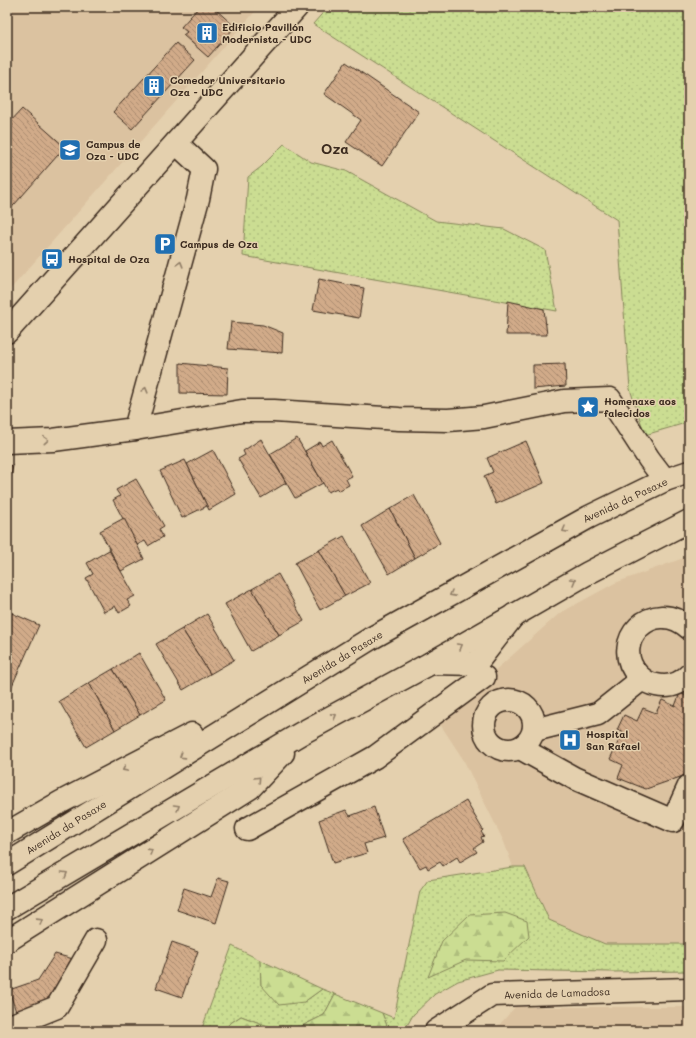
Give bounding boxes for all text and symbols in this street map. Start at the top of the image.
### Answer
building icon: Edificio Pavillón Modernista - UDC [194,20,220,46]
place label: Edificio Pavillón Modernista - UDC [222,20,312,46]
building icon: Comedor Universitario Oza - UDC [141,73,167,99]
place label: Comedor Universitario Oza - UDC [170,73,285,99]
school or university icon: Campus de Oza - UDC [57,137,83,163]
place label: Campus de Oza - UDC [86,137,140,163]
district label: Oza [321,139,349,158]
parking icon: Campus de Oza [152,231,178,257]
place label: Campus de Oza [180,237,258,251]
bus stop icon: Hospital de Oza [39,246,65,272]
place label: Hospital de Oza [68,252,150,266]
one-way arrow [175,261,184,268]
one-way arrow [140,387,149,394]
place icon: Homenaxe aos falecidos [575,394,601,420]
place label: Homenaxe aos falecidos [604,394,676,420]
one-way arrow [43,436,49,444]
street label: Avenida da Pasaxe [580,474,670,526]
one-way arrow [562,525,569,533]
one-way arrow [569,579,576,586]
one-way arrow [449,589,456,596]
street label: Avenida da Pasaxe [299,627,385,687]
one-way arrow [456,644,463,651]
one-way arrow [330,713,337,720]
hospital icon: Hospital San Rafael [557,727,583,753]
place label: Hospital San Rafael [586,727,640,753]
one-way arrow [179,751,186,758]
one-way arrow [122,764,129,771]
one-way arrow [253,777,260,784]
street label: Avenida da Pasaxe [23,797,109,857]
one-way arrow [173,805,180,812]
one-way arrow [146,848,153,856]
one-way arrow [61,871,68,878]
one-way arrow [36,918,43,925]
street label: Avenida de Lamadosa [504,984,610,1002]

